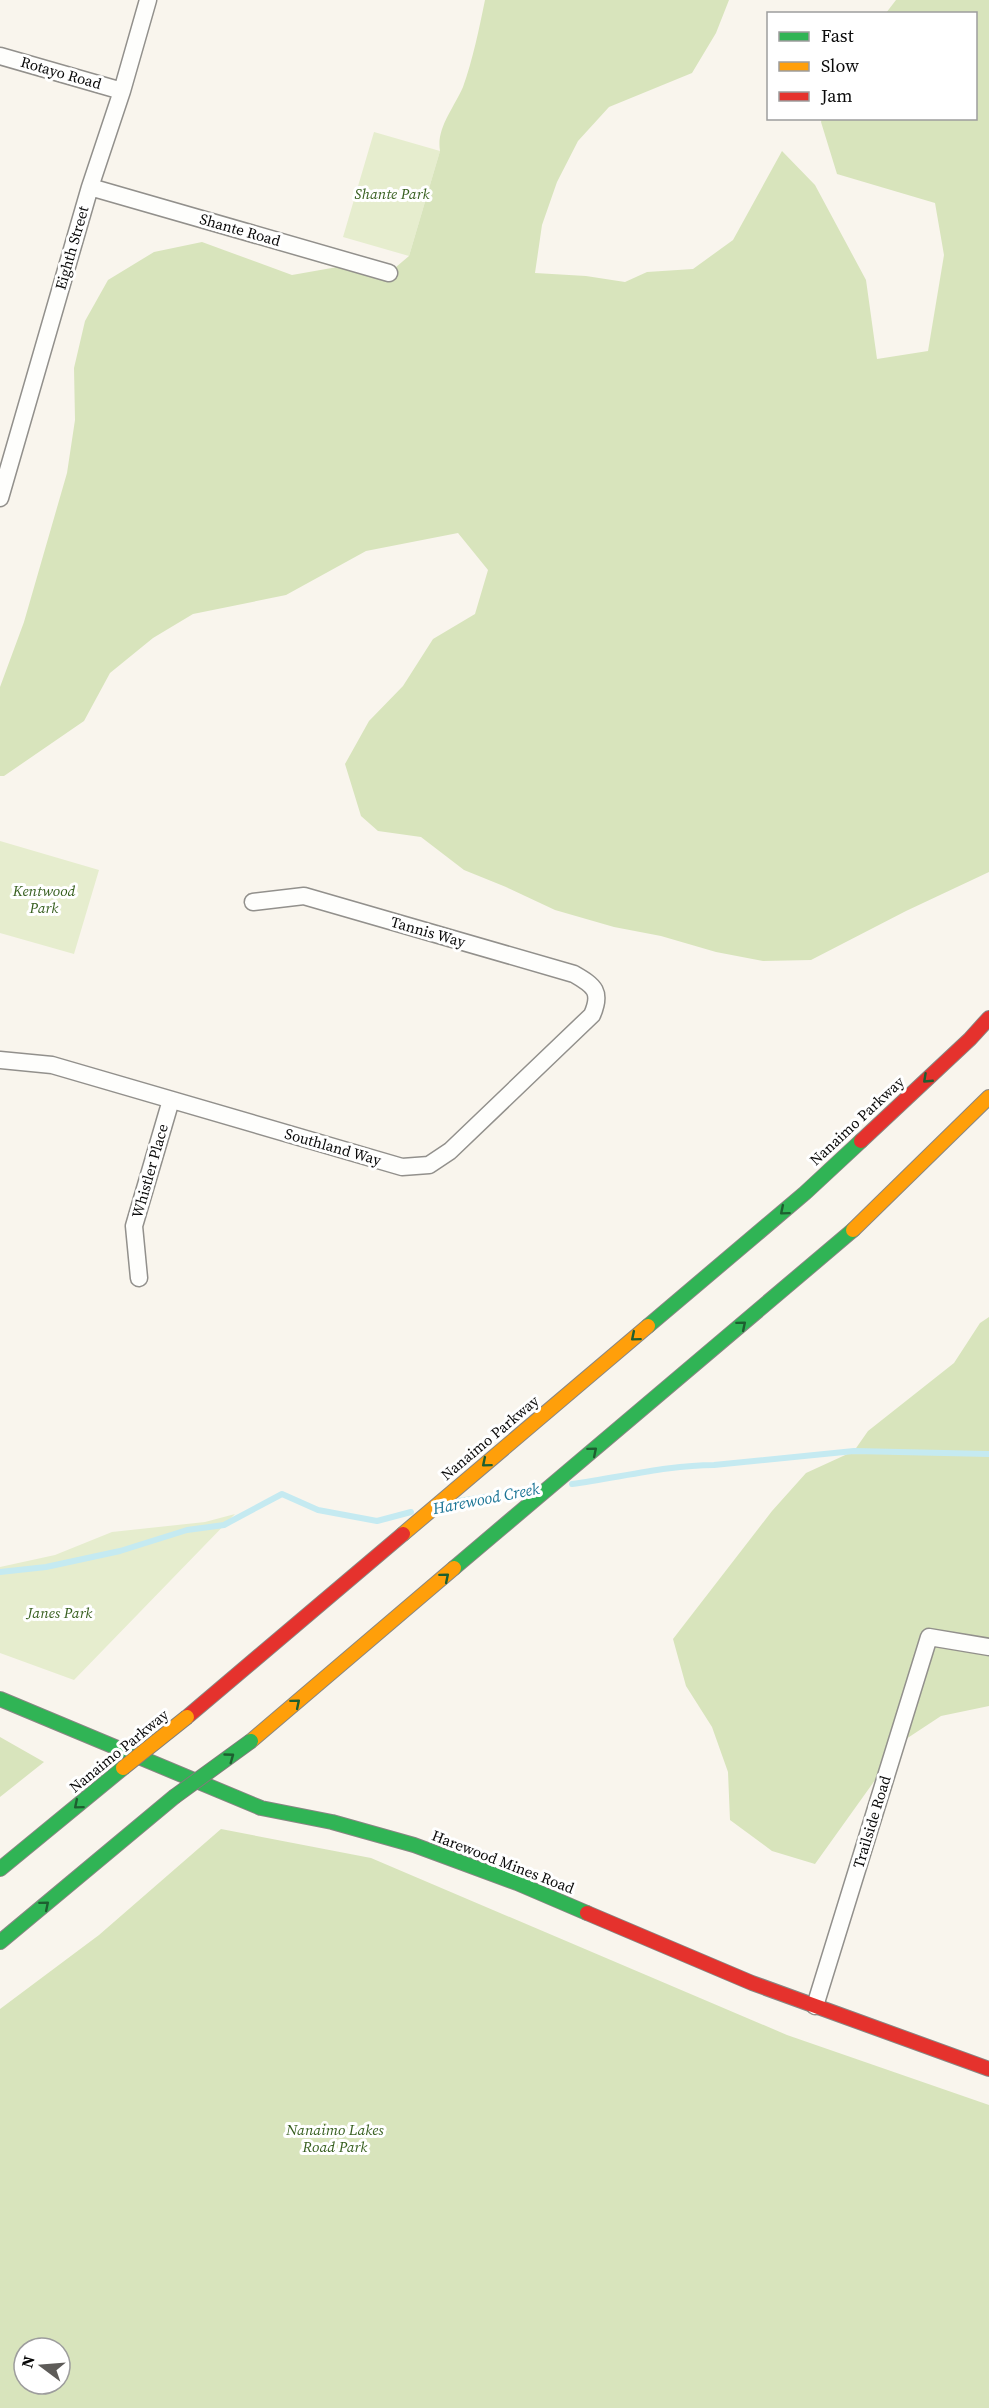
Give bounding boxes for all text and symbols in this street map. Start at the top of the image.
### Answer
legend [767,12,977,120]
text: Fast [821,23,854,48]
street label: Rotayo Road [18,51,104,94]
text: Slow [821,53,859,78]
text: Jam [820,83,853,108]
park label: Shante Park [355,183,430,204]
street label: Eighth Street [50,203,94,292]
street label: Shante Road [197,208,283,251]
park label: Kentwood Park [12,880,75,918]
street label: Tannis Way [388,911,468,952]
street label: Nanaimo Parkway [805,1071,909,1170]
one-way arrow [923,1072,934,1083]
street label: Whistler Place [126,1121,173,1220]
street label: Southland Way [282,1123,384,1170]
one-way arrow [780,1204,791,1215]
one-way arrow [735,1321,746,1332]
one-way arrow [631,1330,642,1341]
street label: Nanaimo Parkway [436,1390,543,1485]
one-way arrow [586,1447,597,1458]
one-way arrow [482,1456,493,1467]
water label: Harewood Creek [430,1477,542,1519]
one-way arrow [438,1574,449,1585]
park label: Janes Park [26,1602,93,1623]
one-way arrow [289,1700,300,1711]
street label: Nanaimo Parkway [65,1704,173,1797]
one-way arrow [223,1753,234,1764]
street label: Trailside Road [847,1772,896,1871]
one-way arrow [73,1798,84,1809]
street label: Harewood Mines Road [429,1825,578,1899]
one-way arrow [38,1901,49,1912]
park label: Nanaimo Lakes Road Park [285,2119,384,2157]
north arrow [12,2336,72,2396]
text: N [15,2353,40,2370]

